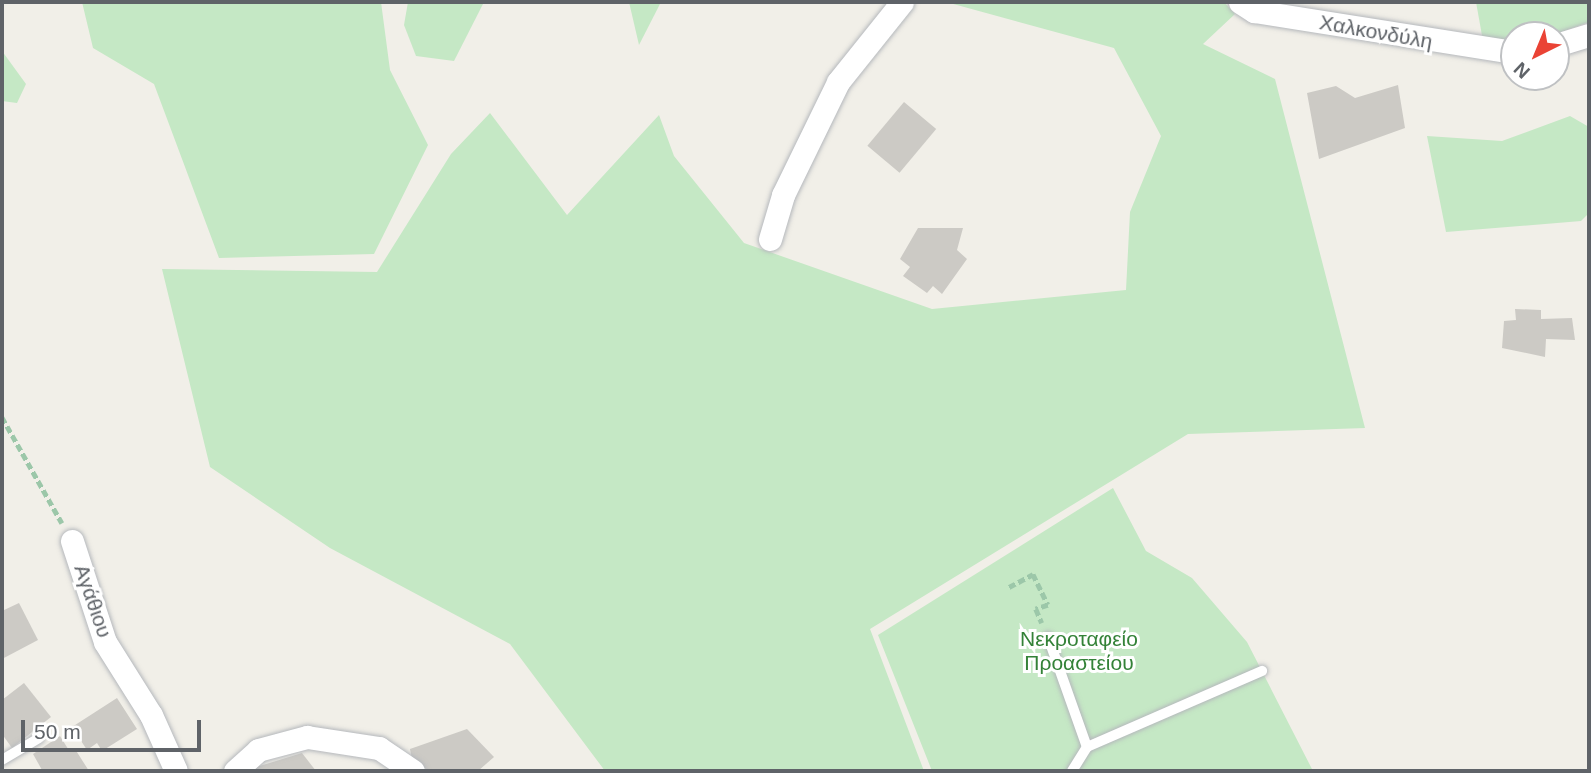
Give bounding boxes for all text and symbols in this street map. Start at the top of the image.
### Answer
street label: Χαλκονδύλη [1317,10,1435,54]
north arrow [1500,21,1570,91]
text: N [1510,58,1534,83]
street label: Αγάθιου [69,561,117,641]
park label: Νεκροταφείο Προαστείου [1020,626,1138,676]
scale bar [24,706,205,750]
text: 50 m [34,720,81,743]

